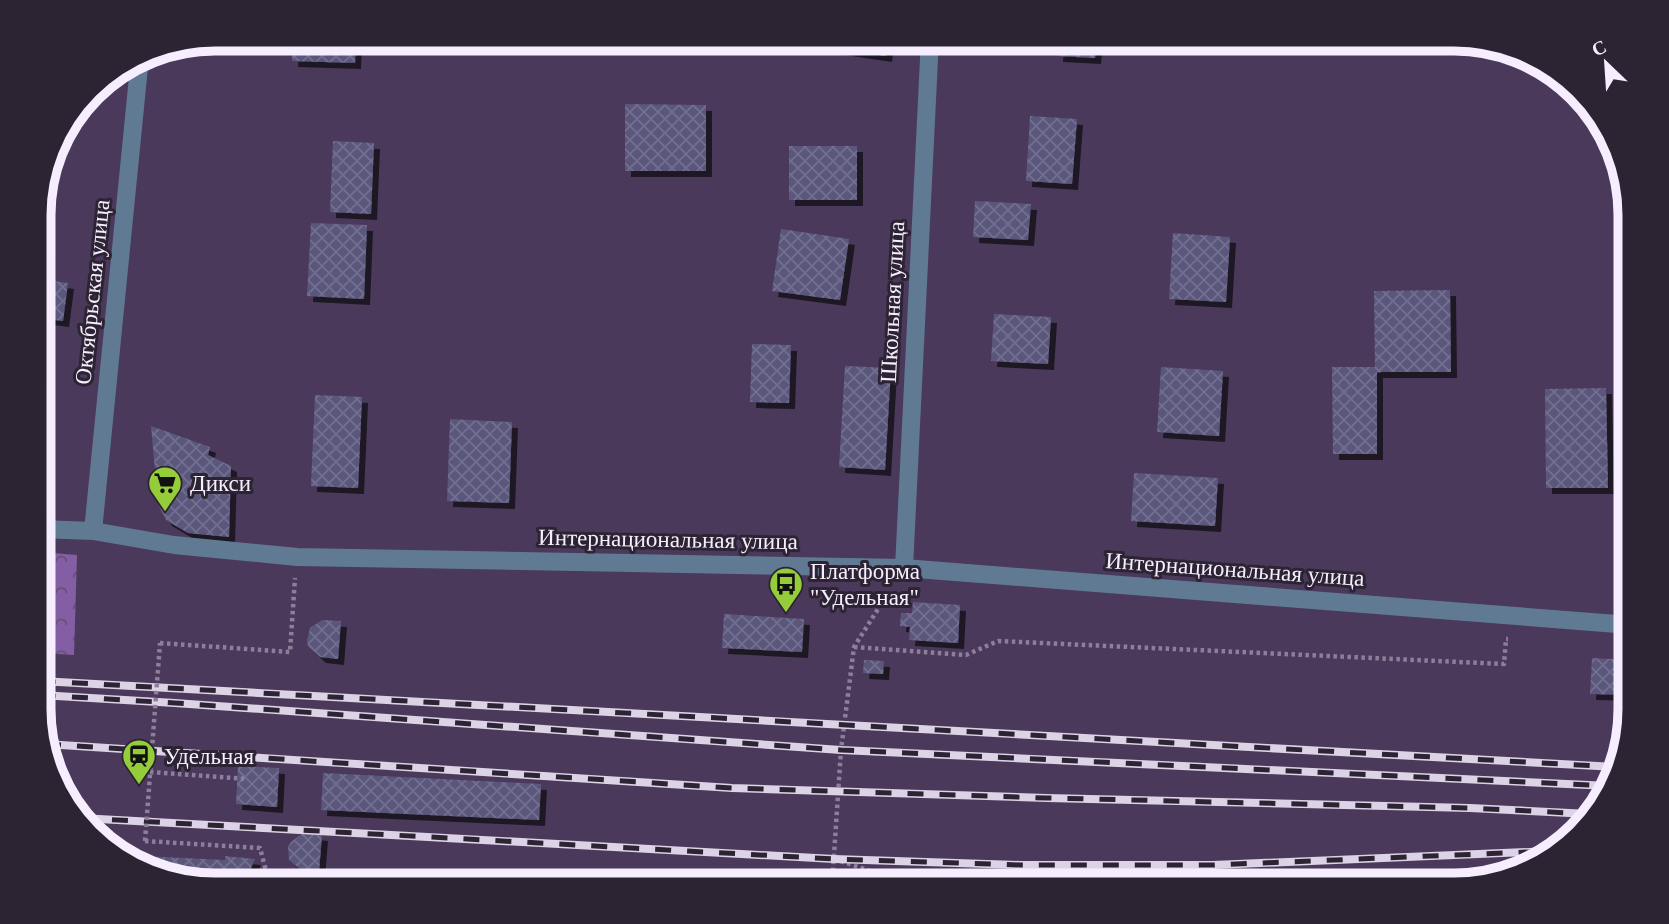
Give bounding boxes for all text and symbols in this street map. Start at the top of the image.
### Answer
north arrow [1571,28,1641,98]
text: С [1588,36,1610,60]
street label: Октябрьская улица [70,198,115,386]
street label: Школьная улица [876,220,909,384]
supermarket icon: Дикси [146,464,184,513]
place label: Дикси [190,471,251,496]
street label: Интернациональная улица [538,525,798,554]
street label: Интернациональная улица [1105,548,1365,591]
place label: Платформа "Удельная" [810,559,920,610]
bus stop icon: Платформа "Удельная" [767,565,805,614]
station icon: Удельная [120,737,158,786]
place label: Удельная [164,744,254,769]

